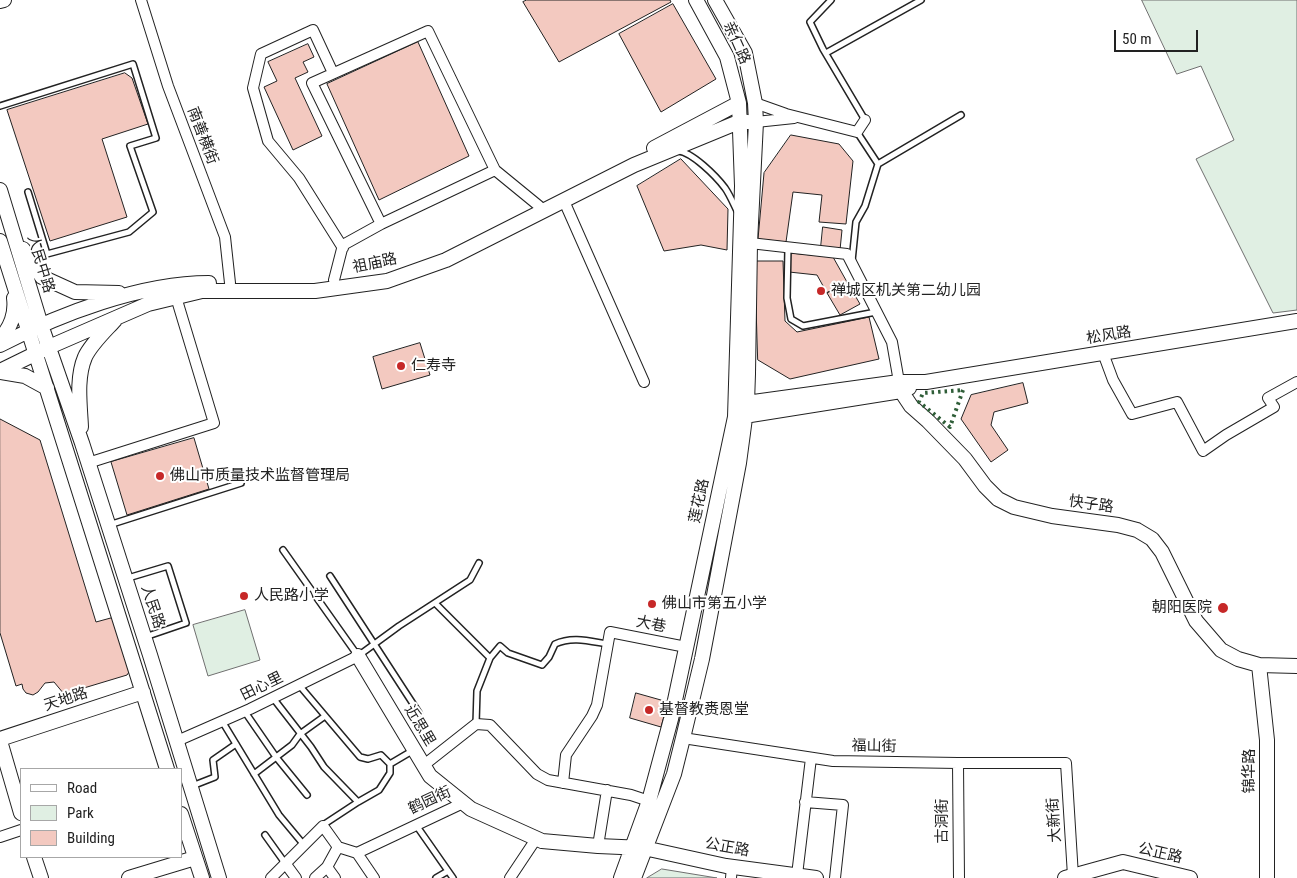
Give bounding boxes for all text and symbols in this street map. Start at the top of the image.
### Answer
street label: 亲仁路 [719,19,753,67]
scale bar [1117,20,1201,52]
text: 50 m [1122,30,1152,48]
street label: 南善横街 [183,105,221,167]
street label: 人民中路 [23,233,57,295]
street label: 祖庙路 [351,251,399,277]
place label: 禅城区机关第二幼儿园 [831,282,981,300]
marker: 禅城区机关第二幼儿园 [815,285,827,297]
street label: 松风路 [1085,324,1133,348]
place label: 仁寿寺 [411,357,456,375]
marker: 仁寿寺 [395,360,407,372]
place label: 佛山市质量技术监督管理局 [170,467,350,485]
marker: 佛山市质量技术监督管理局 [154,470,166,482]
street label: 莲花路 [687,477,713,525]
street label: 快子路 [1067,493,1115,517]
street label: 人民路 [136,583,168,631]
place label: 人民路小学 [254,587,329,605]
marker: 人民路小学 [238,590,250,602]
place label: 佛山市第五小学 [662,595,767,613]
marker: 佛山市第五小学 [646,598,658,610]
place label: 朝阳医院 [1152,599,1212,617]
marker: 朝阳医院 [1216,601,1230,615]
street label: 大巷 [635,613,667,637]
street label: 田心里 [238,669,286,705]
street label: 天地路 [42,684,90,716]
place label: 基督教赉恩堂 [659,701,749,719]
street label: 近思里 [400,702,438,750]
marker: 基督教赉恩堂 [643,704,655,716]
street label: 福山街 [851,738,897,756]
street label: 锦华路 [1241,749,1259,793]
legend [20,768,182,858]
text: Road [67,779,97,797]
street label: 鹤园街 [406,783,454,819]
street label: 大新街 [1044,797,1066,843]
street label: 古洞街 [934,799,952,843]
text: Park [67,804,94,822]
text: Building [67,829,115,847]
street label: 公正路 [703,835,751,861]
street label: 公正路 [1136,840,1184,868]

